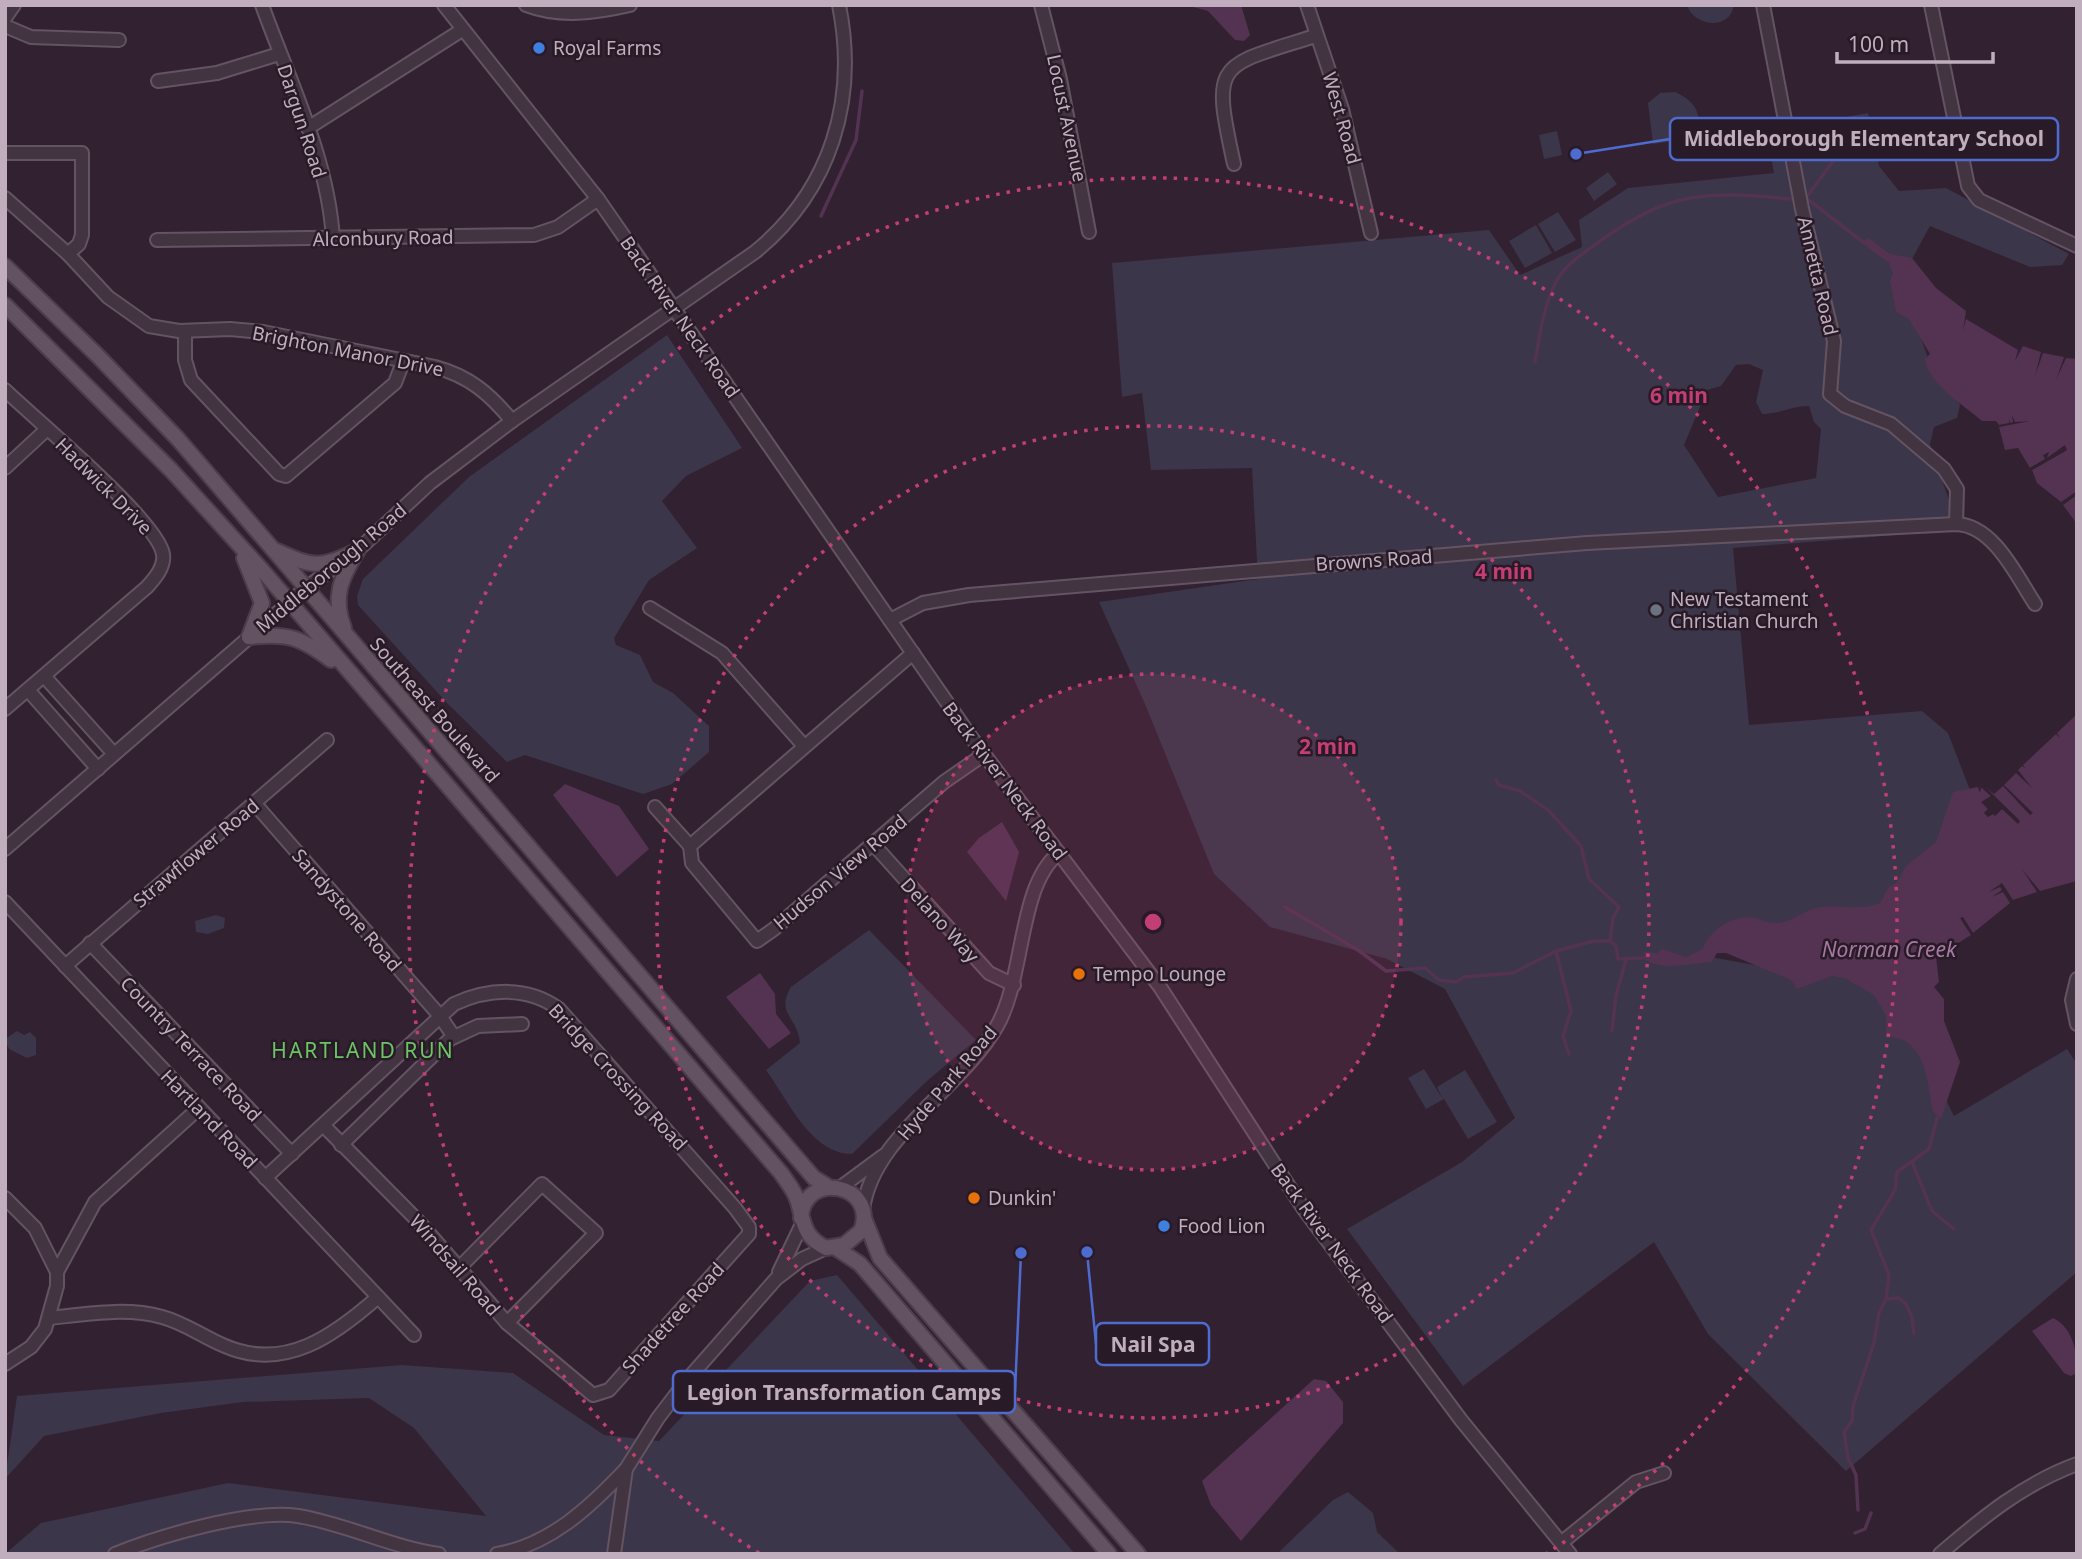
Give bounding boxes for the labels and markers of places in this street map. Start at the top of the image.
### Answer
place label: Royal Farms [553,35,661,61]
marker: Royal Farms [531,40,547,56]
callout: Middleborough Elementary School [1670,118,2058,160]
place label: New Testament Christian Church [1670,586,1819,634]
marker: New Testament Christian Church [1648,602,1664,618]
centre of rings [1141,910,1165,934]
place label: Tempo Lounge [1093,961,1226,987]
marker: Tempo Lounge [1071,966,1087,982]
place label: Dunkin' [988,1185,1056,1211]
marker: Dunkin' [966,1190,982,1206]
place label: Food Lion [1178,1213,1266,1239]
marker: Food Lion [1156,1218,1172,1234]
callout: Nail Spa [1096,1323,1209,1365]
callout: Legion Transformation Camps [673,1371,1015,1413]

